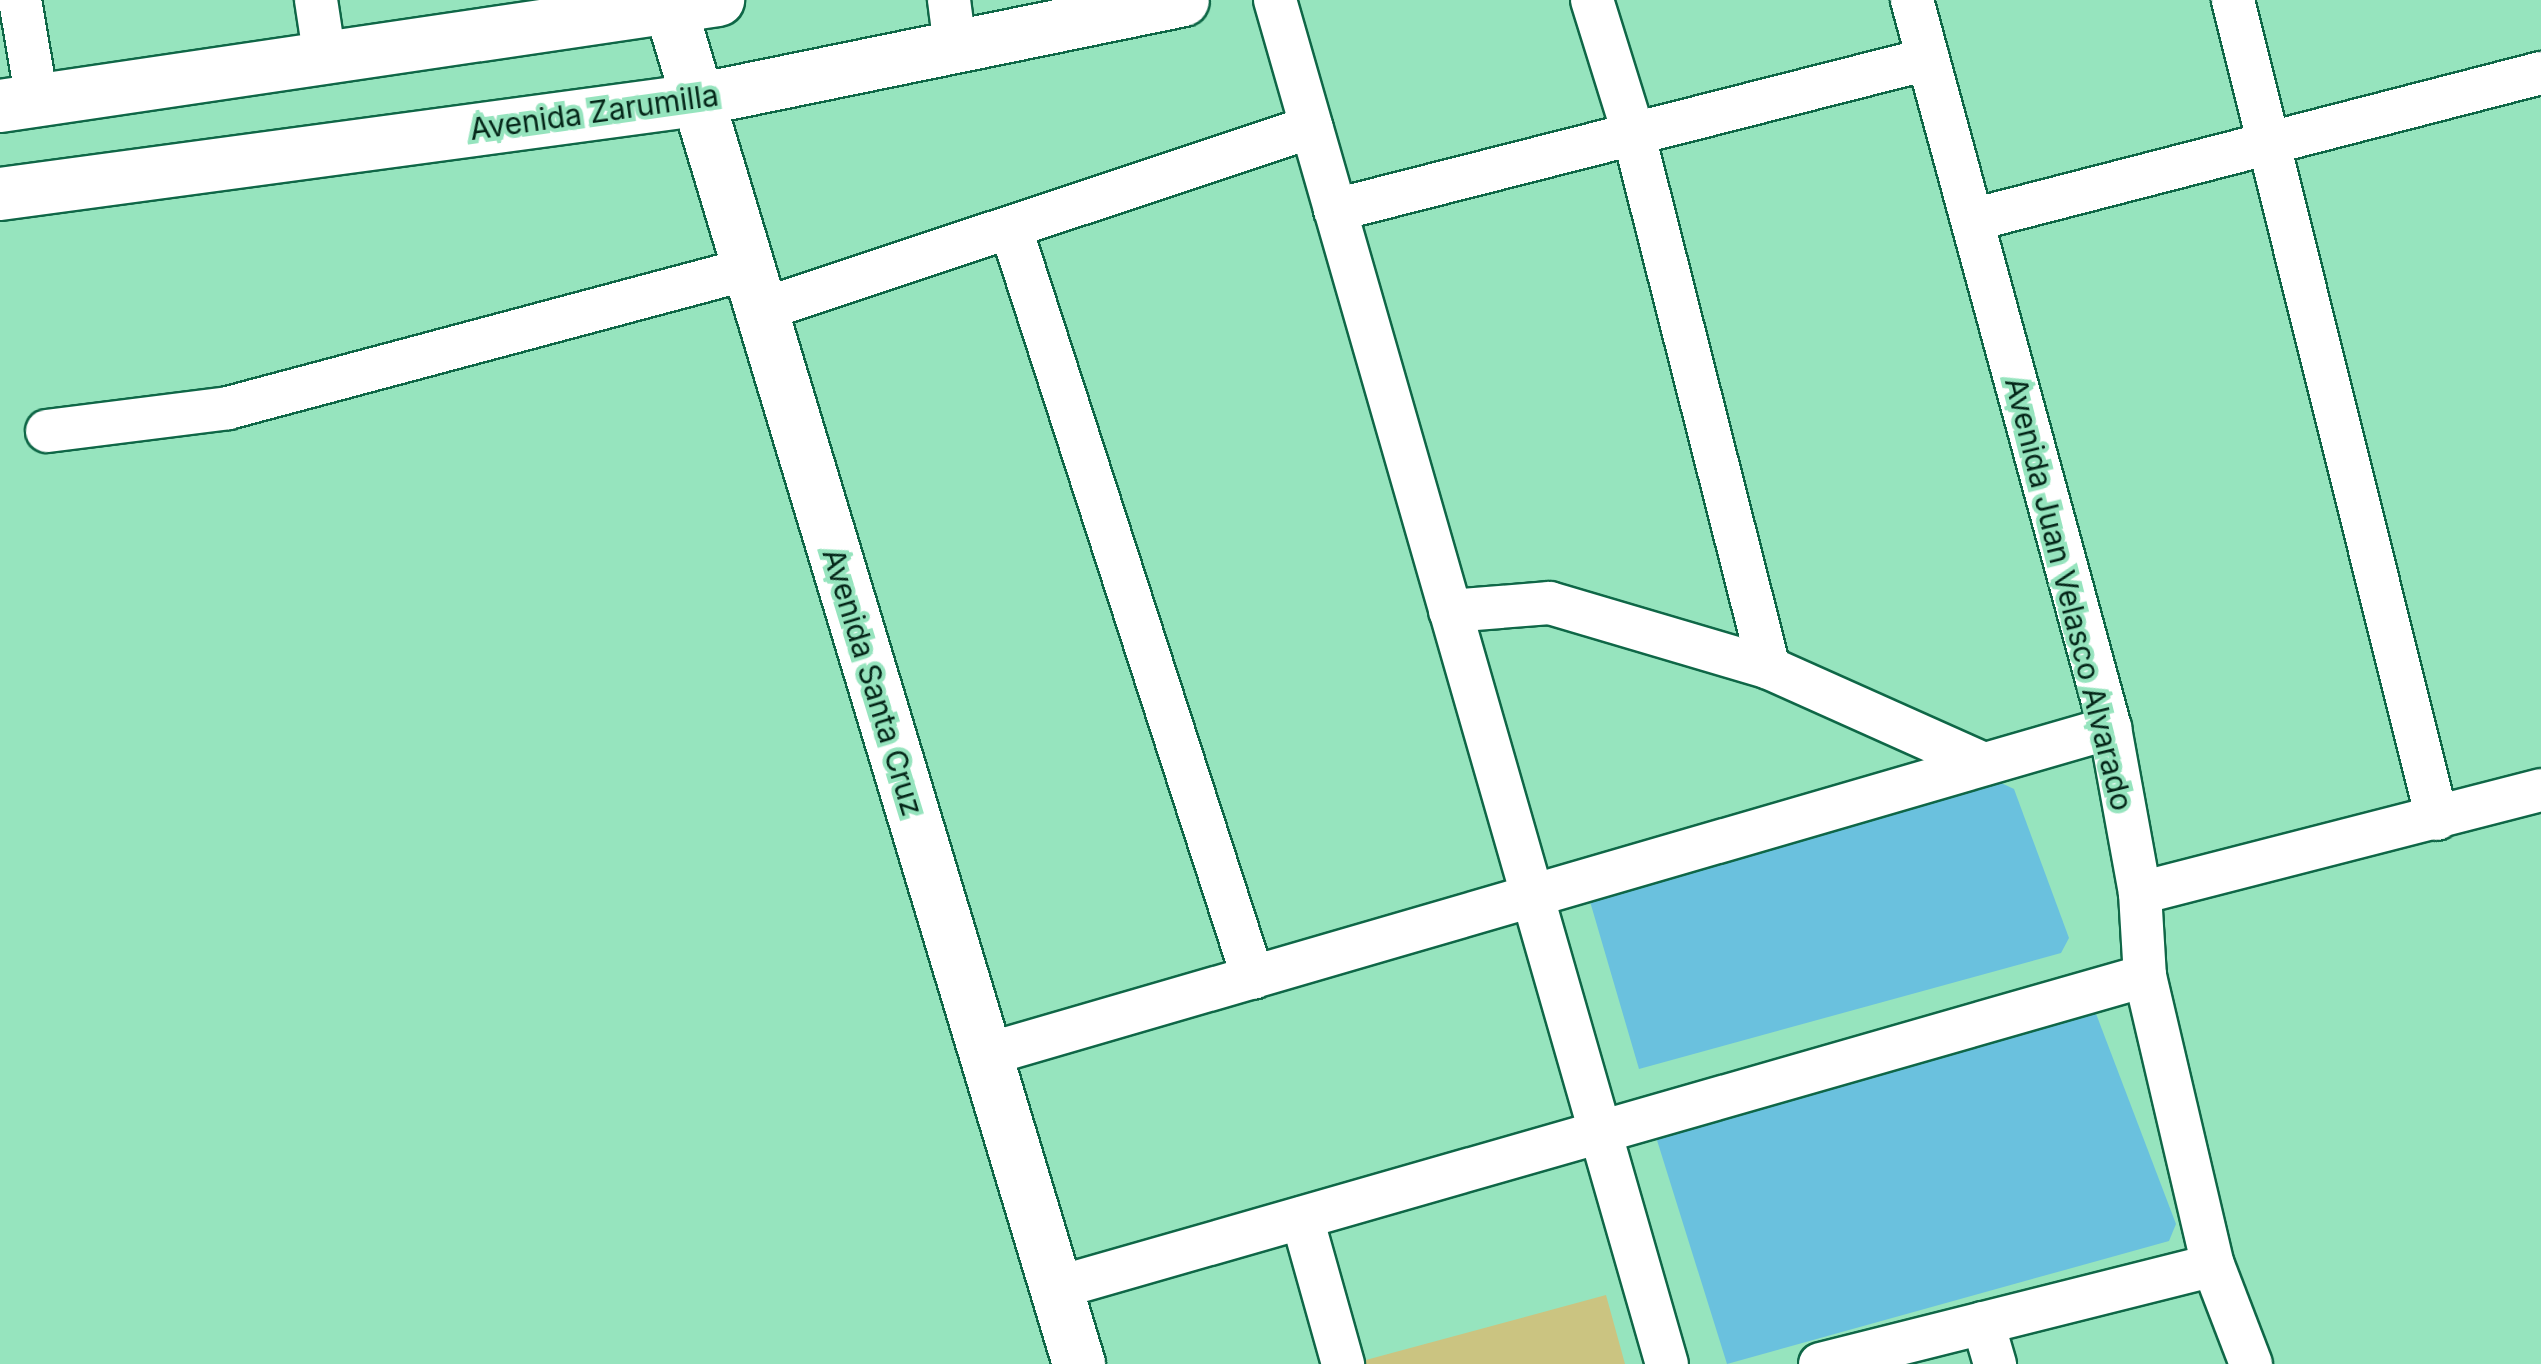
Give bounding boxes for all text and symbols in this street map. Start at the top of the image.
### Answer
street label: Avenida Zarumilla [467,77,721,147]
street label: Avenida Juan Velasco Alvarado [1998,374,2140,814]
street label: Avenida Santa Cruz [815,544,931,820]

